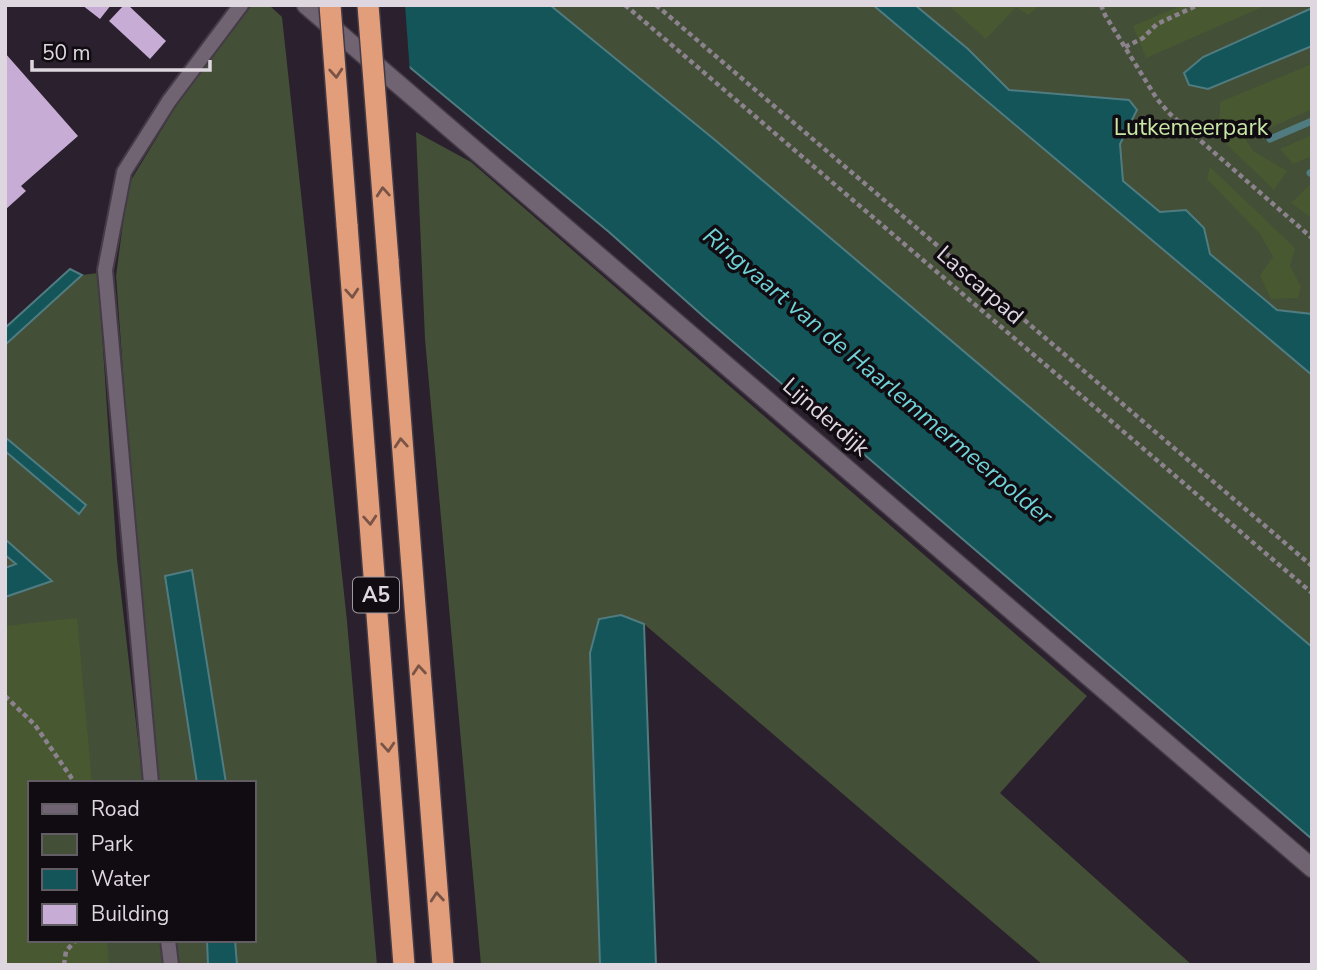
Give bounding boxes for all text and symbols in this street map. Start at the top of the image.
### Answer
scale bar [32,28,210,72]
text: 50 m [42,39,91,67]
one-way arrow [328,68,343,79]
park label: Lutkemeerpark [1114,112,1269,143]
one-way arrow [376,186,391,197]
water label: Ringvaart van de Haarlemmermeerpolder [696,220,1061,533]
street label: Lascarpad [930,239,1030,331]
one-way arrow [345,288,360,299]
street label: Lijnderdijk [776,371,876,464]
one-way arrow [394,437,409,448]
one-way arrow [362,515,377,526]
road number: A5 [353,578,399,612]
one-way arrow [412,664,427,675]
one-way arrow [380,741,395,752]
legend [28,781,256,942]
text: Road [91,795,140,823]
text: Park [91,830,133,858]
text: Water [91,865,150,893]
one-way arrow [430,891,445,902]
text: Building [91,900,169,928]

